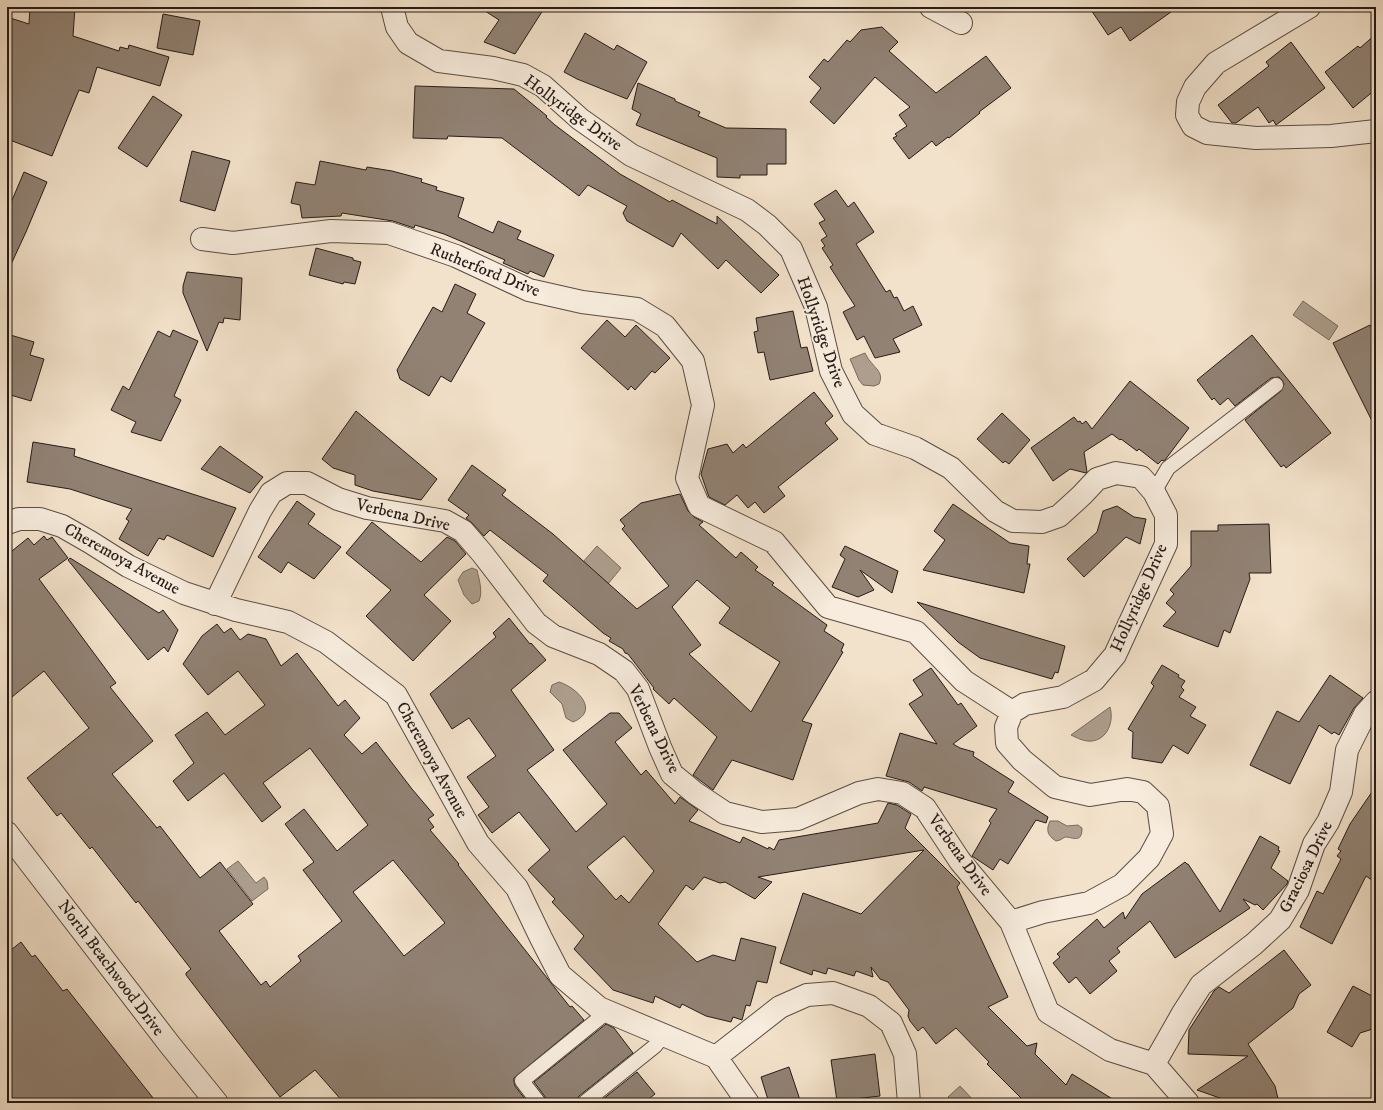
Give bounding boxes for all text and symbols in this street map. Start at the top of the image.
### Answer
street label: Hollyridge Drive [519,70,627,156]
street label: Rutherford Drive [427,238,543,302]
street label: Hollyridge Drive [792,273,850,391]
street label: Verbena Drive [353,493,452,536]
street label: Cheremoya Avenue [60,518,184,600]
street label: Hollyridge Drive [1105,540,1173,656]
street label: Verbena Drive [623,680,685,777]
street label: Cheremoya Avenue [391,698,473,822]
street label: Verbena Drive [922,809,997,900]
street label: Graciosa Drive [1274,817,1338,917]
street label: North Beachwood Drive [53,896,169,1040]

